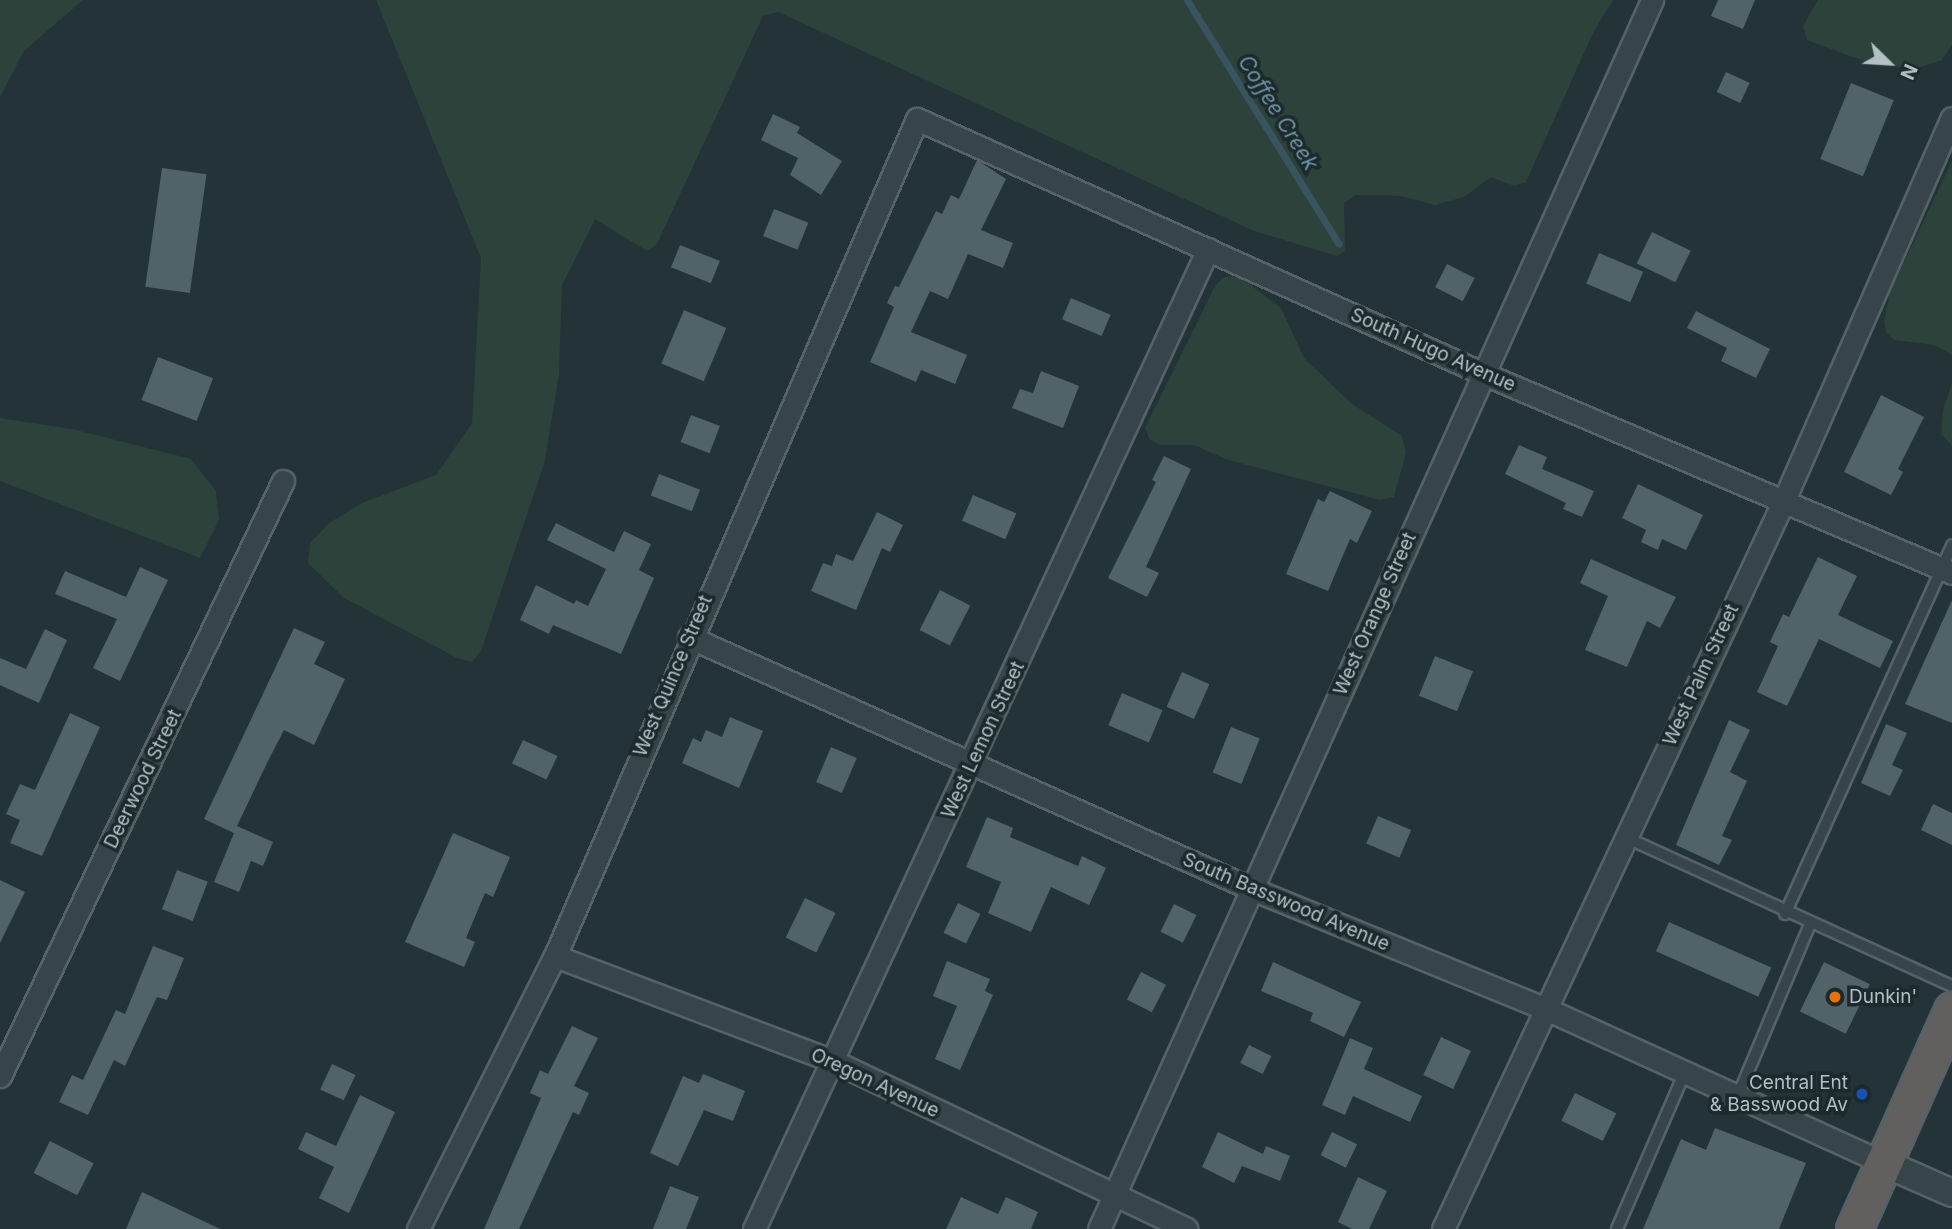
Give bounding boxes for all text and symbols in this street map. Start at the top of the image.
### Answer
north arrow [1854,28,1924,98]
water label: Coffee Creek [1233,51,1323,175]
text: N [1895,60,1922,83]
street label: South Hugo Avenue [1347,303,1519,397]
street label: West Orange Street [1329,529,1421,699]
street label: West Quince Street [629,592,717,760]
street label: West Palm Street [1658,601,1744,749]
street label: West Lemon Street [937,658,1029,822]
street label: Deerwood Street [99,706,187,852]
street label: South Basswood Avenue [1179,848,1393,956]
place label: Dunkin' [1849,986,1917,1008]
marker: Dunkin' [1827,989,1843,1005]
street label: Oregon Avenue [807,1043,943,1123]
place label: Central Ent & Basswood Av [1710,1072,1848,1116]
marker: Central Ent & Basswood Av [1854,1086,1870,1102]

